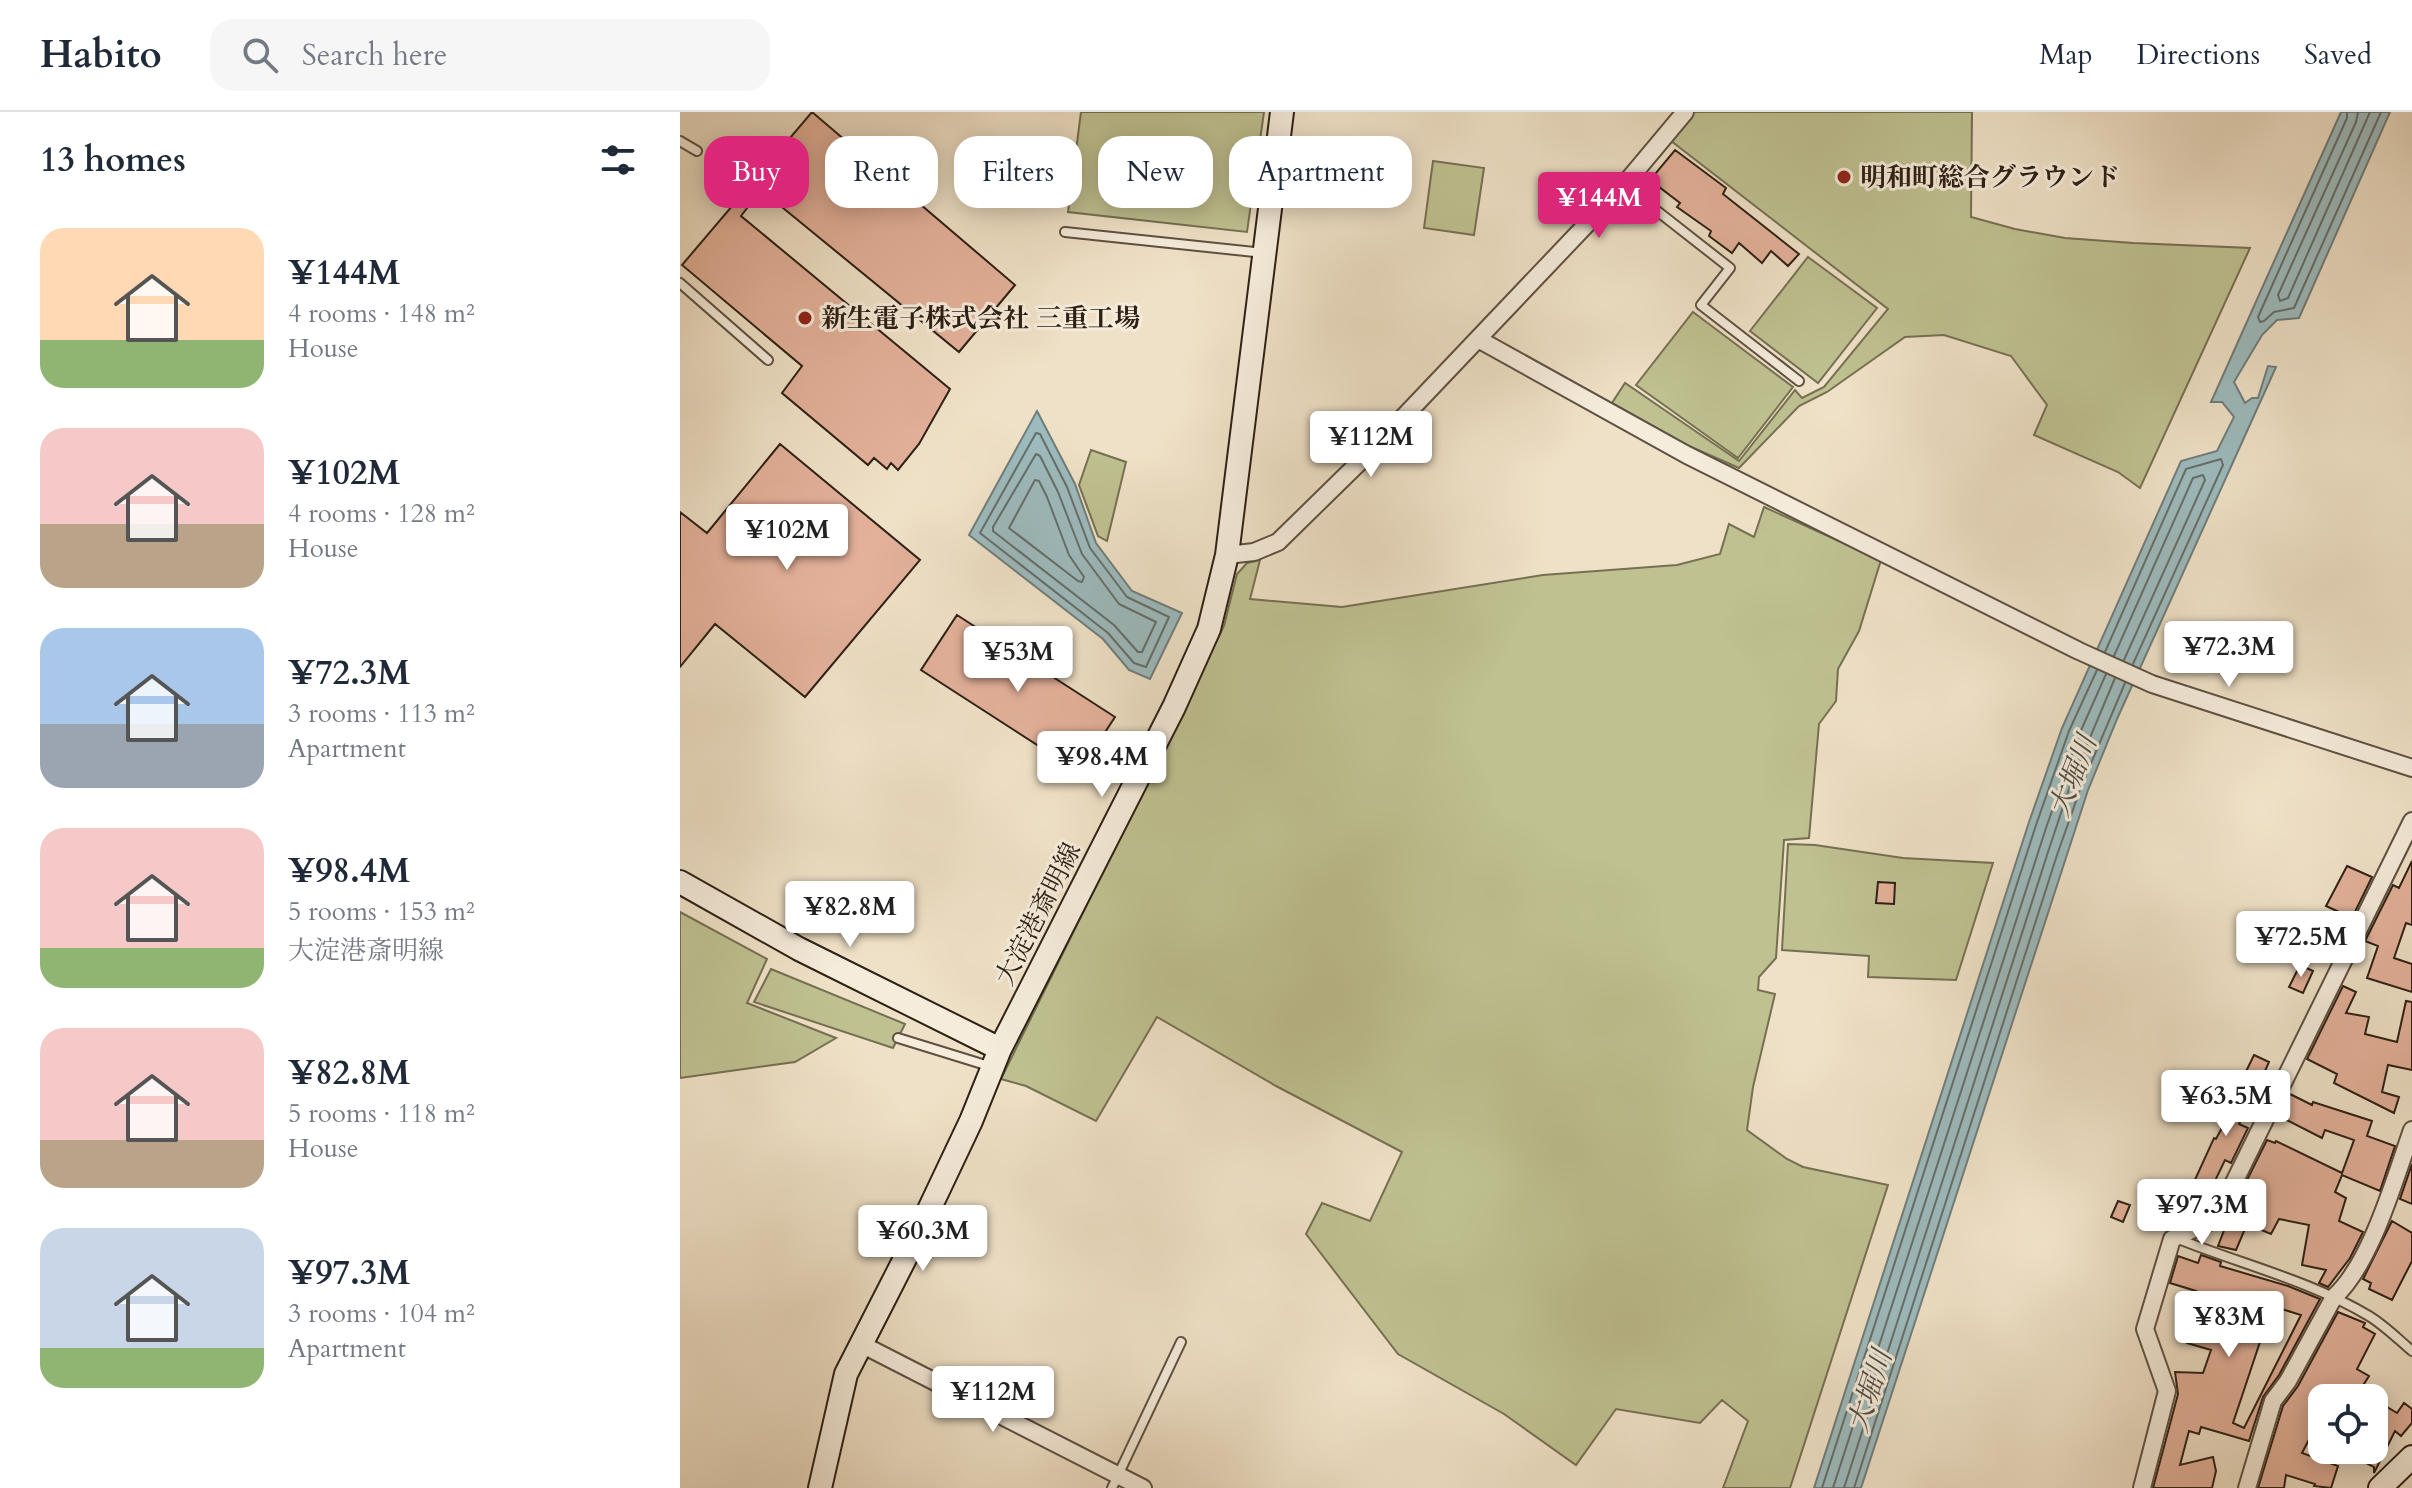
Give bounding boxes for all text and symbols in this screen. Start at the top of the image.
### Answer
search box [210,19,770,91]
text: Habito [40,29,162,81]
icon: search [238,33,282,77]
text: Search here [302,35,447,76]
text: Map [2039,36,2093,74]
text: Directions [2137,36,2260,74]
text: Saved [2304,36,2372,74]
chip: Buy [704,136,809,208]
chip: Rent [825,136,938,208]
chip: Filters [954,136,1082,208]
chip: New [1098,136,1213,208]
chip: Apartment [1229,136,1412,208]
text: 13 homes [40,137,186,183]
icon: filters [596,138,640,182]
place label: 明和町総合グラウンド [1860,160,2120,195]
marker: 明和町総合グラウンド [1835,168,1853,186]
pin: ¥144M [1543,172,1655,240]
text: ¥144M [1556,180,1642,215]
text: ¥144M [288,250,400,296]
icon: home [104,260,200,356]
text: 4 rooms · 148 m² [288,296,475,331]
place label: 新生電子株式会社 三重工場 [821,301,1140,336]
marker: 新生電子株式会社 三重工場 [796,309,814,327]
text: House [288,331,359,366]
pin: ¥112M [1315,411,1427,479]
text: ¥112M [1328,419,1414,454]
text: ¥102M [288,450,400,496]
icon: home [104,460,200,556]
text: 4 rooms · 128 m² [288,496,475,531]
pin: ¥102M [731,504,843,572]
text: ¥102M [744,512,830,547]
text: House [288,531,359,566]
pin: ¥72.3M [2164,621,2294,689]
pin: ¥53M [971,626,1065,694]
text: ¥72.3M [2182,629,2276,664]
text: ¥53M [982,634,1054,669]
text: ¥72.3M [288,650,410,696]
icon: home [104,660,200,756]
text: 3 rooms · 113 m² [288,696,475,731]
water label: 大堀川 [2040,727,2107,822]
text: Apartment [288,731,406,766]
pin: ¥98.4M [1037,731,1167,799]
text: ¥98.4M [1055,739,1149,774]
street label: 大淀港斎明線 [987,837,1089,991]
text: ¥98.4M [288,848,410,894]
icon: home [104,860,200,956]
pin: ¥82.8M [785,881,915,949]
text: ¥82.8M [803,889,897,924]
text: 5 rooms · 153 m² [288,894,475,929]
pin: ¥72.5M [2236,911,2366,979]
text: ¥72.5M [2254,919,2348,954]
text: 大淀港斎明線 [288,933,444,968]
text: ¥82.8M [288,1050,410,1096]
icon: home [104,1060,200,1156]
pin: ¥63.5M [2161,1070,2291,1138]
text: ¥63.5M [2179,1078,2273,1113]
text: 5 rooms · 118 m² [288,1096,475,1131]
text: House [288,1131,359,1166]
pin: ¥97.3M [2137,1179,2267,1247]
text: ¥97.3M [2155,1187,2249,1222]
pin: ¥60.3M [858,1205,988,1273]
text: ¥60.3M [876,1213,970,1248]
text: ¥97.3M [288,1250,410,1296]
icon: home [104,1260,200,1356]
pin: ¥83M [2182,1291,2276,1359]
text: 3 rooms · 104 m² [288,1296,475,1331]
text: ¥83M [2193,1299,2265,1334]
text: Apartment [288,1331,406,1366]
water label: 大堀川 [1839,1342,1902,1437]
pin: ¥112M [937,1366,1049,1434]
text: ¥112M [950,1374,1036,1409]
map controls [2308,1384,2388,1464]
button: locate [2308,1384,2388,1464]

